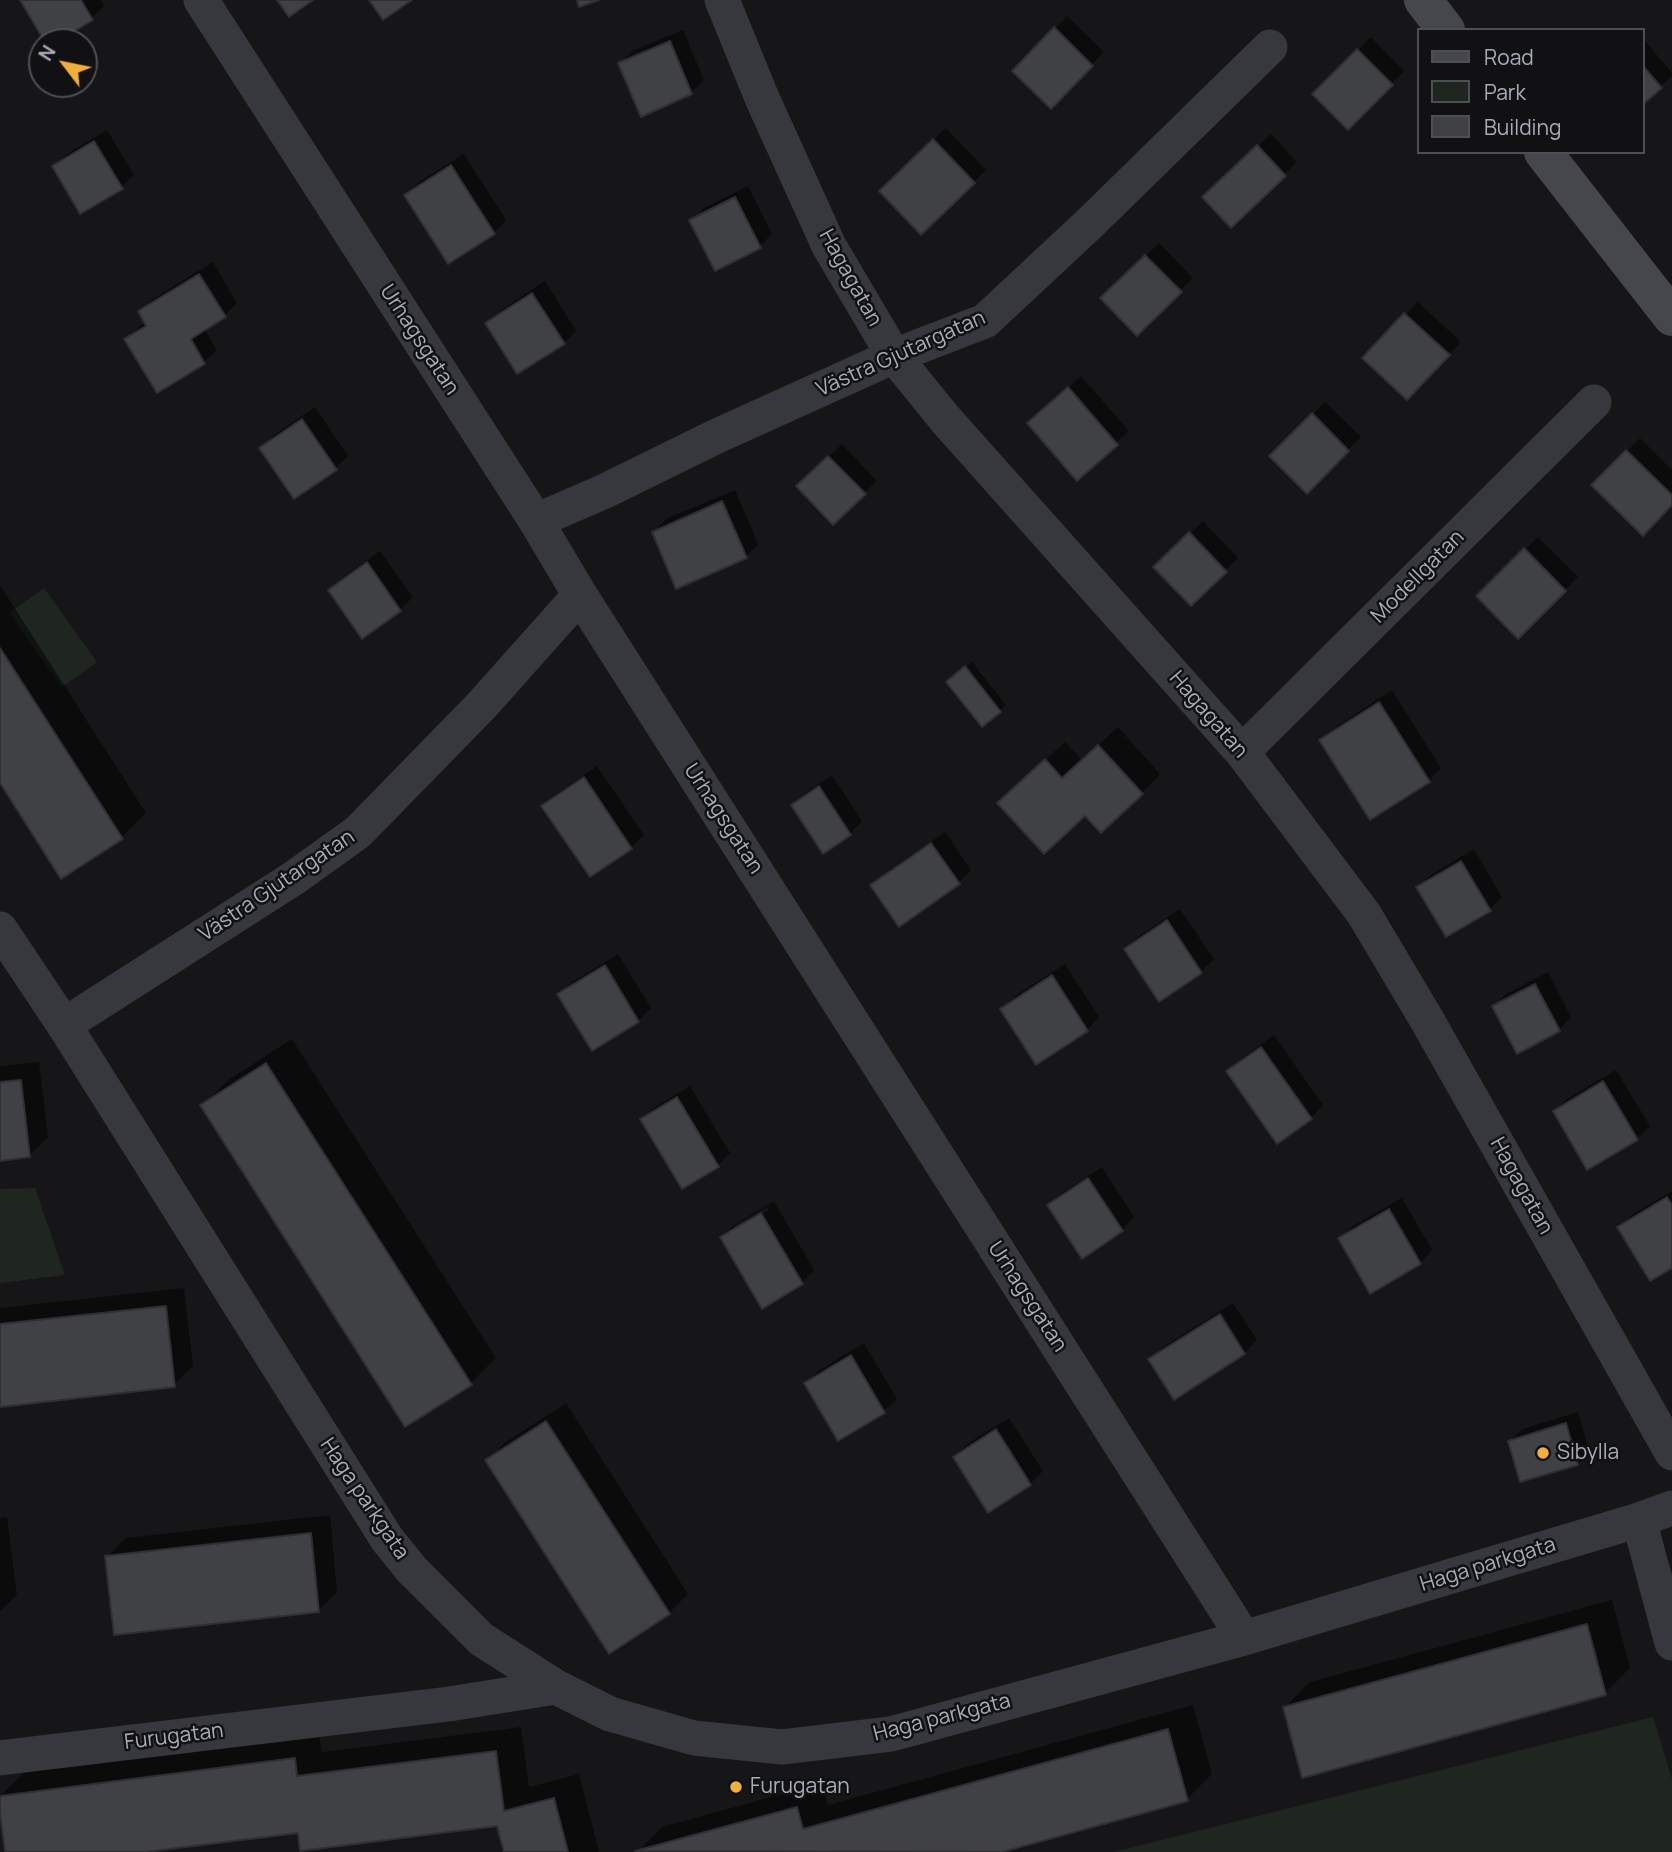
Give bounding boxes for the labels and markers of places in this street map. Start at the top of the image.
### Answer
place label: Sibylla [1557,1440,1619,1466]
marker: Sibylla [1535,1445,1551,1461]
place label: Furugatan [750,1774,850,1800]
marker: Furugatan [728,1779,744,1795]

